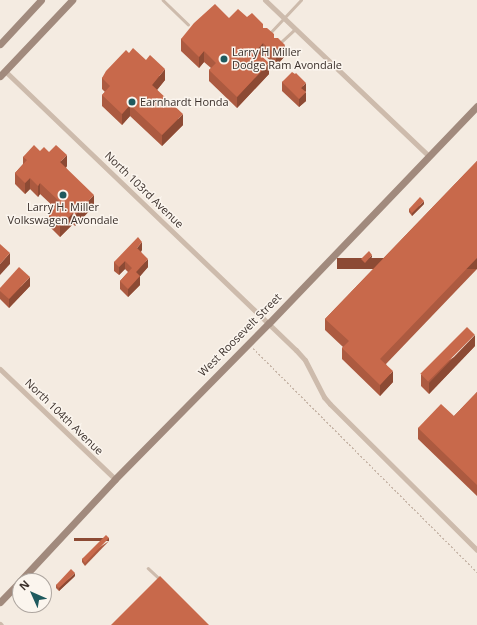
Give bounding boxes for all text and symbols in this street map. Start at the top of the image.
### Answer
place label: Larry H Miller Dodge Ram Avondale [232,46,342,72]
marker: Larry H Miller Dodge Ram Avondale [219,54,229,64]
place label: Earnhardt Honda [140,95,229,109]
marker: Earnhardt Honda [127,97,137,107]
street label: North 103rd Avenue [102,149,186,231]
marker: Larry H. Miller Volkswagen Avondale [58,190,68,200]
place label: Larry H. Miller Volkswagen Avondale [8,201,118,227]
street label: West Roosevelt Street [196,291,284,379]
street label: North 104th Avenue [22,376,106,458]
north arrow [12,573,52,613]
text: N [15,576,32,593]

